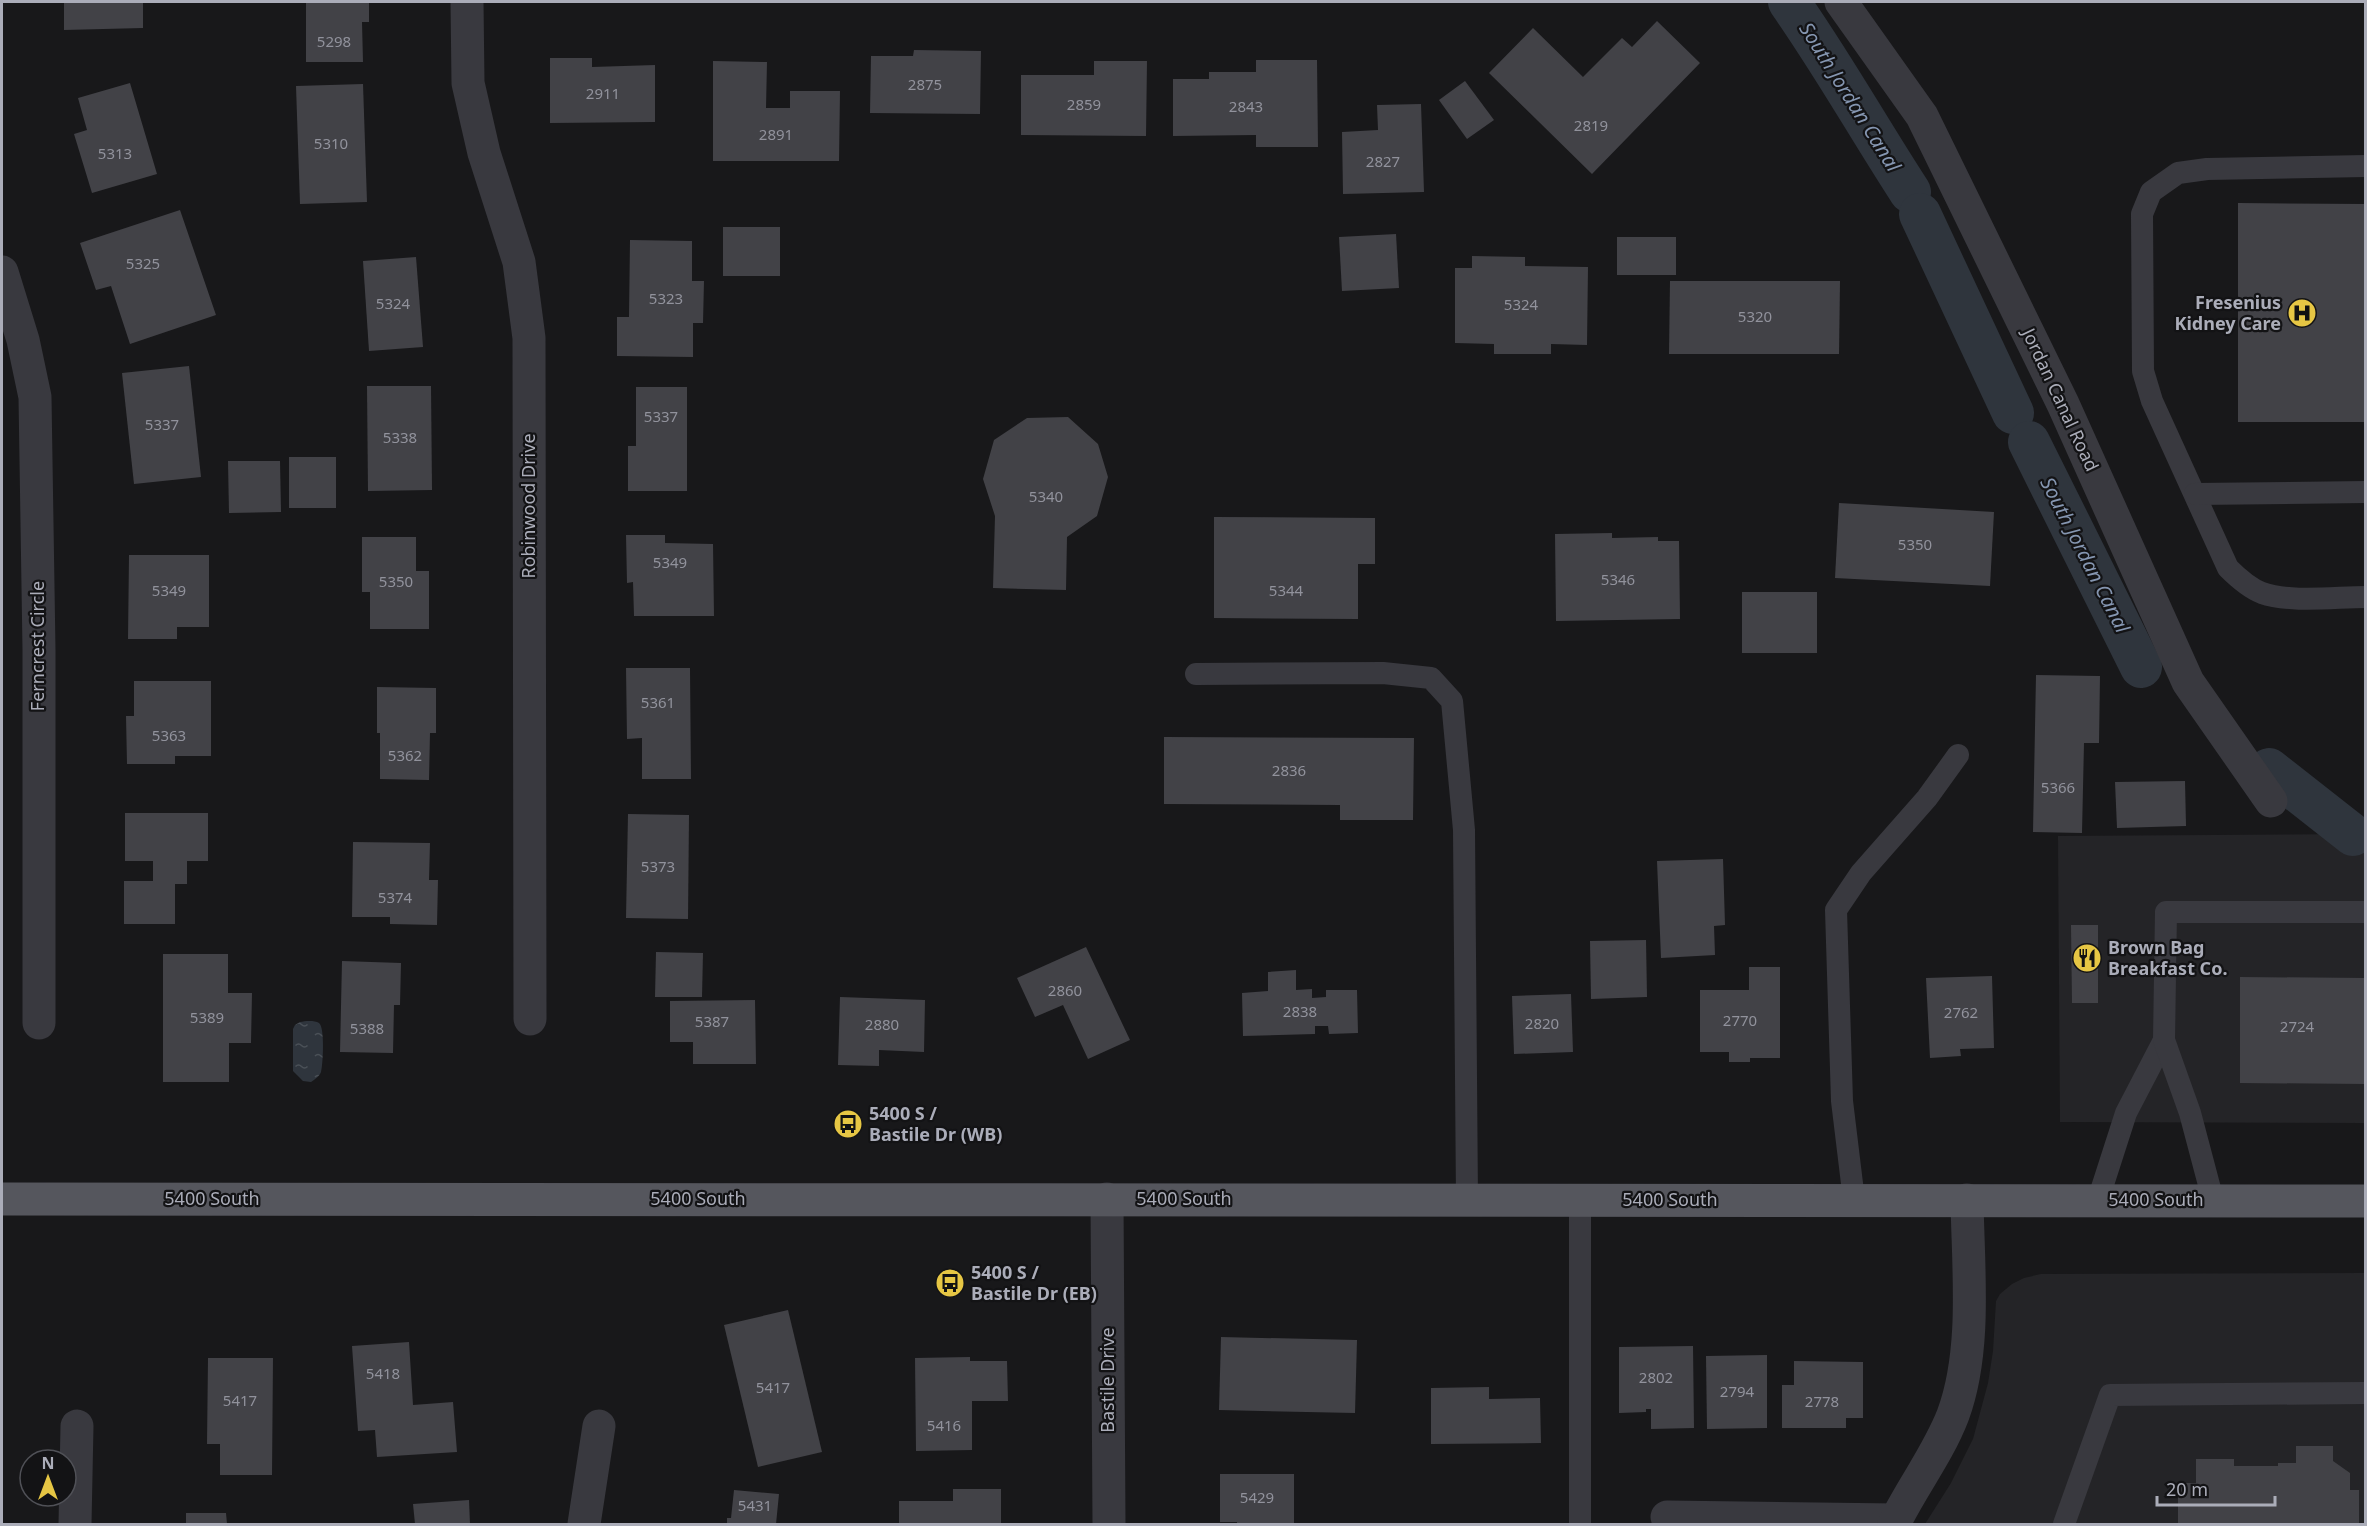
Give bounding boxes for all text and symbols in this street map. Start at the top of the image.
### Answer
water label: South Jordan Canal [1794,17,1908,177]
house number: 5298 [317,31,351,51]
house number: 2875 [908,74,942,94]
house number: 2911 [586,83,620,103]
house number: 2859 [1067,94,1101,114]
house number: 2843 [1229,96,1263,116]
house number: 2819 [1574,115,1608,135]
house number: 2891 [759,124,793,144]
house number: 5310 [314,133,348,153]
house number: 5313 [98,143,132,163]
house number: 2827 [1366,151,1400,171]
house number: 5325 [126,253,160,273]
house number: 5323 [649,288,683,308]
place label: Fresenius Kidney Care [2174,290,2281,335]
house number: 5324 [376,293,411,313]
house number: 5324 [1504,294,1539,314]
hospital icon: Fresenius Kidney Care [2286,297,2318,329]
house number: 5320 [1738,306,1772,326]
street label: Jordan Canal Road [2016,322,2105,475]
house number: 5337 [644,406,678,426]
house number: 5337 [145,414,179,434]
house number: 5338 [383,427,417,447]
street label: Robinwood Drive [516,433,540,579]
water label: South Jordan Canal [2034,472,2137,638]
house number: 5340 [1029,486,1063,506]
house number: 5350 [1898,534,1932,554]
house number: 5349 [653,552,687,572]
house number: 5346 [1601,569,1635,589]
house number: 5350 [379,571,413,591]
house number: 5349 [152,580,186,600]
house number: 5344 [1269,580,1304,600]
street label: Ferncrest Circle [25,581,49,711]
house number: 5361 [641,692,675,712]
house number: 5363 [152,725,186,745]
house number: 5362 [388,745,422,765]
house number: 2836 [1272,760,1306,780]
house number: 5366 [2041,777,2075,797]
house number: 5373 [641,856,675,876]
house number: 5374 [378,887,413,907]
place label: Brown Bag Breakfast Co. [2108,935,2227,980]
restaurant icon: Brown Bag Breakfast Co. [2071,942,2103,974]
house number: 2860 [1048,980,1082,1000]
house number: 2838 [1283,1001,1317,1021]
house number: 2762 [1944,1002,1978,1022]
house number: 5389 [190,1007,224,1027]
house number: 2770 [1723,1010,1757,1030]
house number: 5387 [695,1011,729,1031]
house number: 2820 [1525,1013,1559,1033]
house number: 2880 [865,1014,899,1034]
house number: 2724 [2280,1016,2315,1036]
house number: 5388 [350,1018,384,1038]
place label: 5400 S / Bastile Dr (WB) [869,1101,1002,1146]
bus stop icon: 5400 S / Bastile Dr (WB) [832,1108,864,1140]
street label: 5400 South [164,1186,260,1210]
street label: 5400 South [650,1186,746,1210]
street label: 5400 South [1136,1186,1232,1210]
street label: 5400 South [1622,1187,1718,1211]
street label: 5400 South [2108,1187,2204,1211]
place label: 5400 S / Bastile Dr (EB) [971,1260,1097,1305]
bus stop icon: 5400 S / Bastile Dr (EB) [934,1267,966,1299]
street label: Bastile Drive [1095,1327,1119,1433]
house number: 5418 [366,1363,400,1383]
house number: 2802 [1639,1367,1673,1387]
house number: 5417 [756,1377,790,1397]
house number: 2794 [1720,1381,1755,1401]
house number: 5417 [223,1390,257,1410]
house number: 2778 [1805,1391,1839,1411]
house number: 5416 [927,1415,961,1435]
north arrow [18,1448,78,1508]
text: N [41,1452,55,1474]
scale bar [2157,1469,2276,1507]
text: 20 m [2166,1477,2208,1501]
house number: 5429 [1240,1487,1274,1507]
house number: 5431 [738,1495,772,1515]

